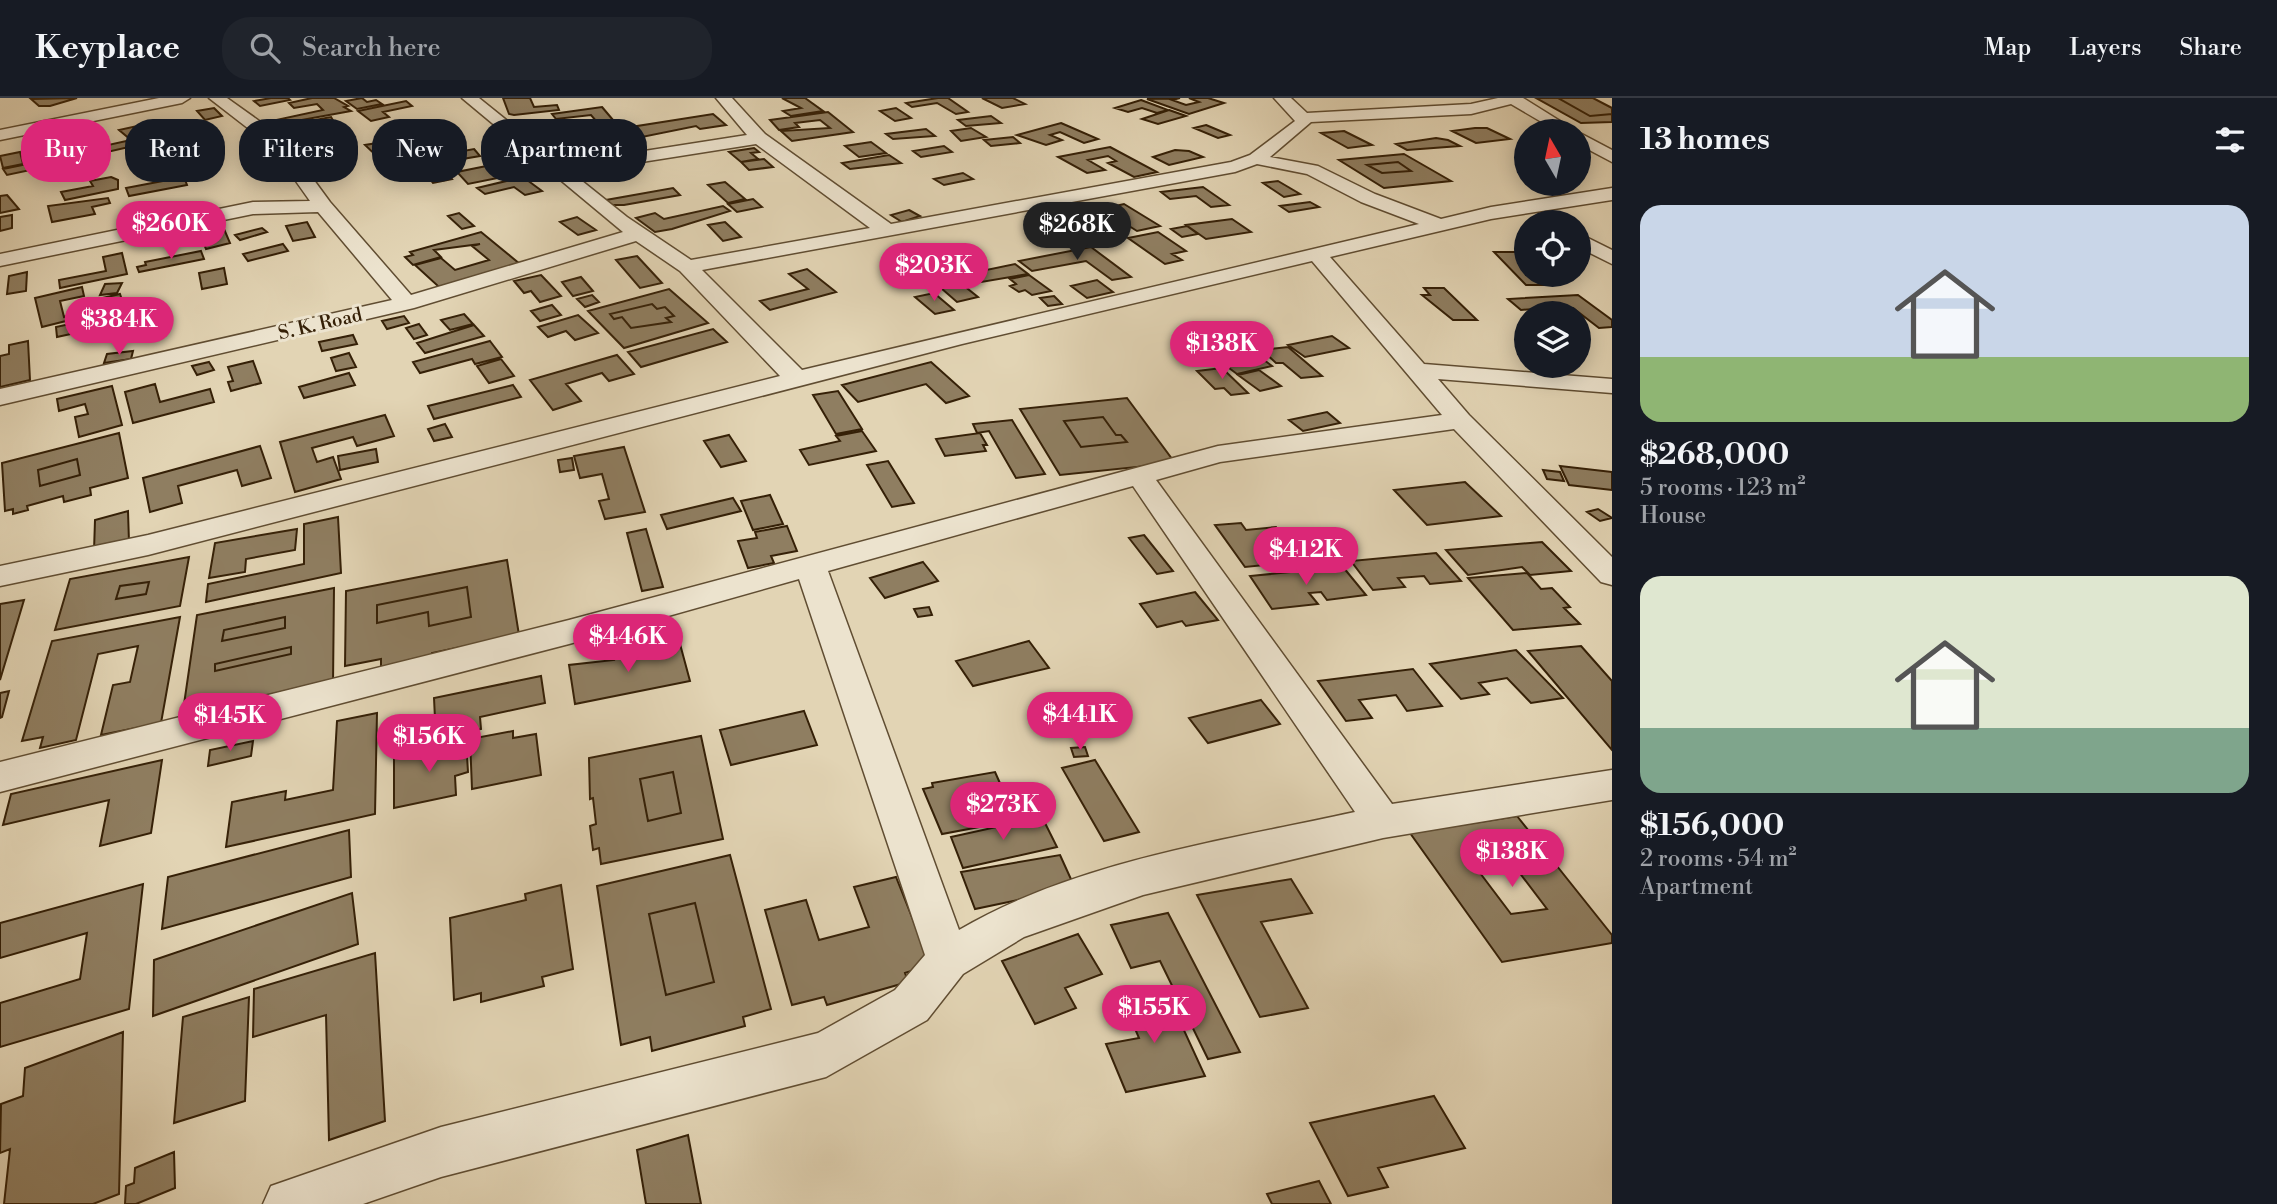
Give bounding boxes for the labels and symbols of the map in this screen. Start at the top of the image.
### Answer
north arrow [1514,119,1591,196]
pin: $260K [122,202,220,261]
pin: $268K [1028,202,1126,262]
pin: $203K [885,244,983,303]
pin: $384K [70,298,168,357]
street label: S. K. Road [276,303,365,345]
pin: $138K [1173,322,1271,381]
pin: $412K [1257,528,1355,587]
pin: $446K [579,614,677,674]
pin: $441K [1031,692,1129,752]
pin: $145K [181,694,279,753]
pin: $156K [380,714,478,774]
pin: $273K [954,782,1052,842]
pin: $138K [1463,830,1561,889]
pin: $155K [1105,986,1203,1045]

